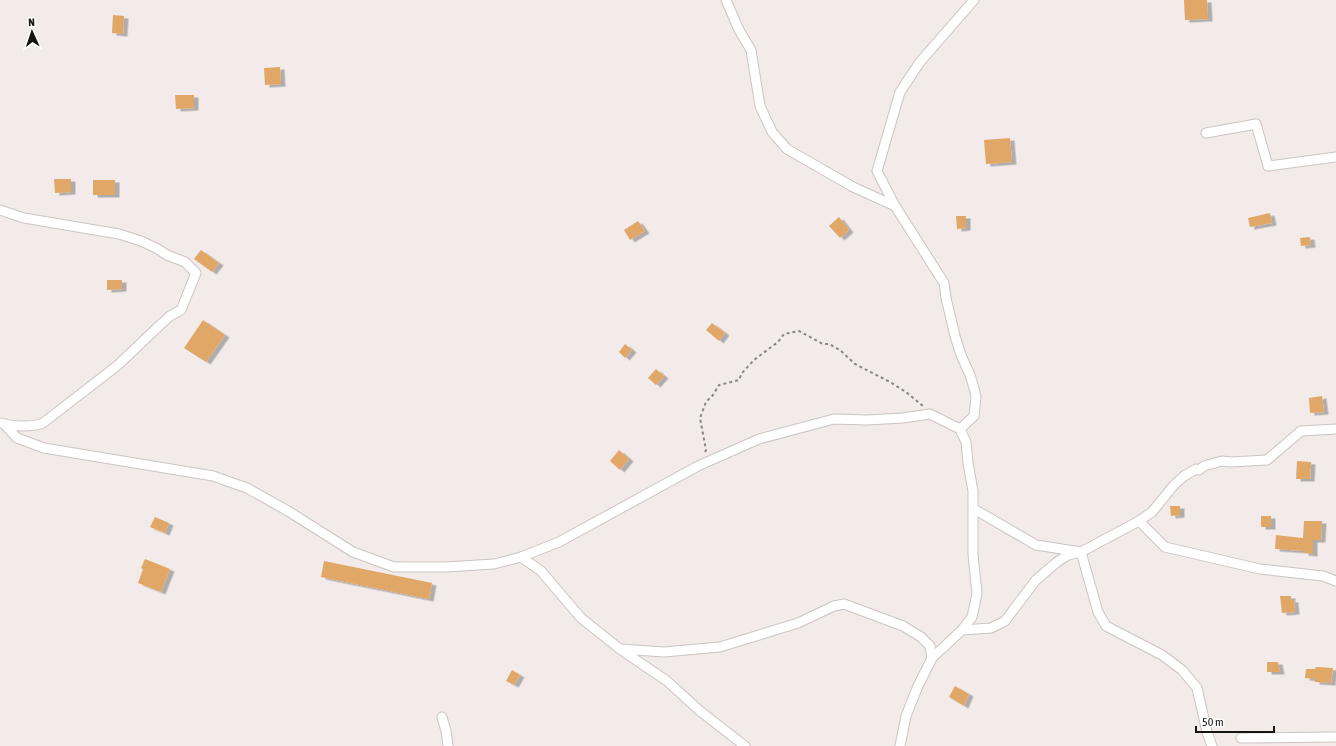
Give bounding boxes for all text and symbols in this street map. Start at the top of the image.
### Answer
north arrow [12,12,52,52]
text: N [28,16,35,28]
scale bar [1196,708,1274,734]
text: 50 m [1202,715,1224,729]

